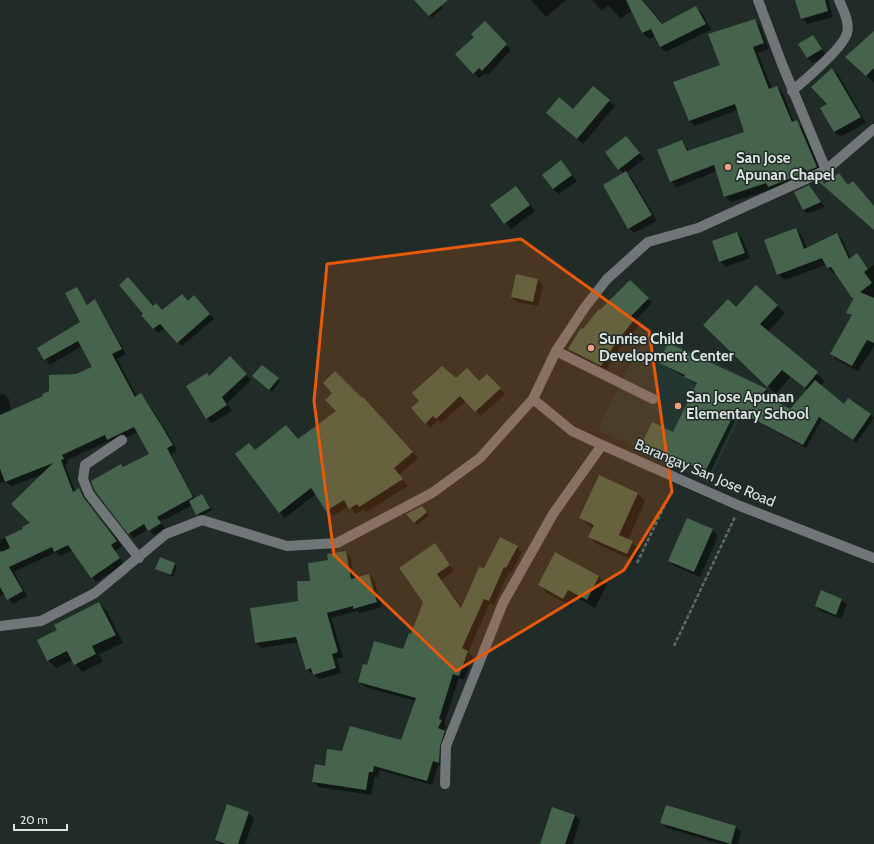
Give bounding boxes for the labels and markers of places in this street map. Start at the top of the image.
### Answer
place label: San Jose Apunan Chapel [736,149,835,184]
marker: San Jose Apunan Chapel [723,162,733,172]
place label: Sunrise Child Development Center [599,330,734,365]
marker: Sunrise Child Development Center [586,343,596,353]
place label: San Jose Apunan Elementary School [686,388,809,423]
marker: San Jose Apunan Elementary School [673,401,683,411]

